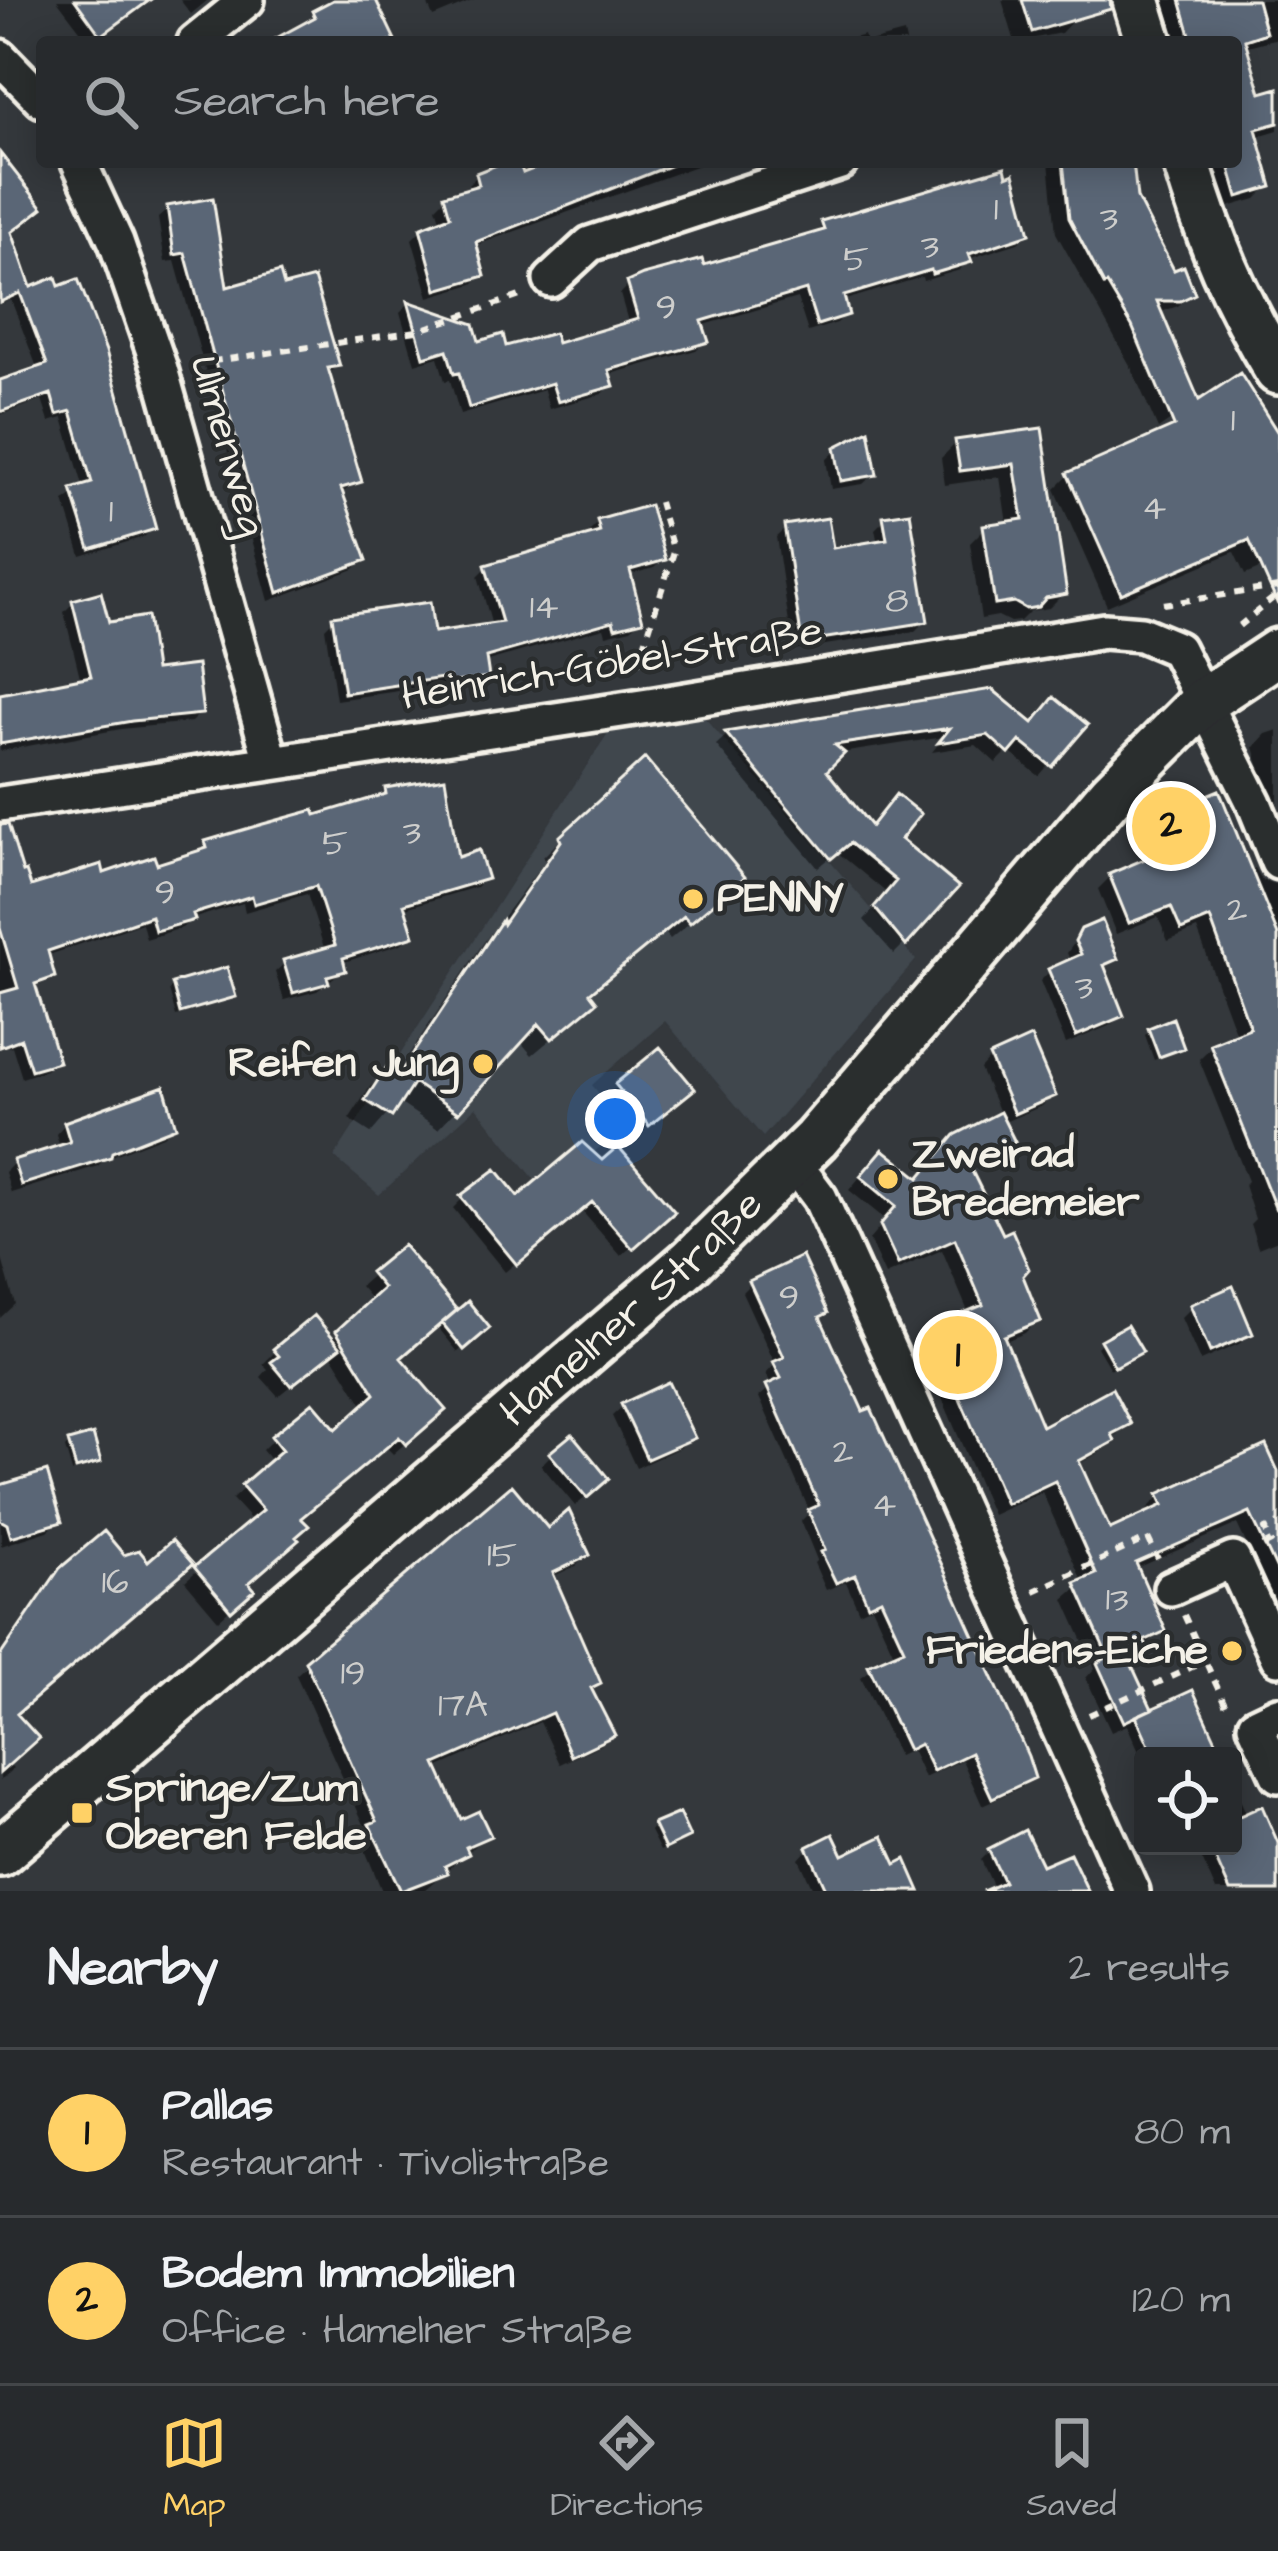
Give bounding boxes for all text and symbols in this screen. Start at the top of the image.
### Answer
search box [36,36,1242,168]
icon: search [78,69,144,135]
text: Search here [174,71,440,133]
house number: 1 [994,184,998,235]
house number: 3 [1100,193,1118,244]
house number: 3 [921,221,939,272]
house number: 5 [843,234,869,285]
house number: 9 [656,282,676,333]
street label: Ulmenweg [175,349,281,543]
house number: 1 [1231,395,1235,446]
house number: 4 [1142,483,1166,534]
house number: 1 [109,486,113,537]
house number: 8 [885,575,909,626]
house number: 14 [529,582,559,633]
street label: Heinrich-Göbel-Straße [397,602,827,726]
pin: 2 [1132,781,1210,871]
house number: 3 [403,807,421,858]
house number: 5 [322,818,348,869]
house number: 9 [155,867,175,918]
place label: PENNY [717,870,844,928]
house number: 2 [1227,884,1248,935]
marker: PENNY [680,886,706,912]
house number: 3 [1075,962,1093,1013]
place label: Reifen Jung [228,1035,459,1094]
marker: Reifen Jung [470,1051,496,1077]
your location [585,1089,645,1149]
place label: Zweirad Bredemeier [912,1126,1141,1232]
marker: Zweirad Bredemeier [875,1166,901,1192]
street label: Hamelner Straße [488,1177,776,1441]
house number: 9 [779,1272,799,1323]
pin: 1 [919,1310,997,1400]
house number: 2 [833,1426,854,1477]
house number: 4 [872,1480,896,1531]
house number: 15 [487,1530,517,1581]
house number: 16 [101,1557,129,1608]
house number: 13 [1106,1574,1128,1625]
place label: Friedens-Eiche [926,1622,1208,1680]
marker: Friedens-Eiche [1219,1638,1245,1664]
house number: 19 [340,1648,366,1699]
house number: 17A [438,1680,488,1731]
map controls [1134,1747,1242,1855]
button: locate [1134,1747,1242,1855]
place label: Springe/Zum Oberen Felde [105,1760,367,1866]
marker: Springe/Zum Oberen Felde [69,1800,95,1826]
text: Nearby [48,1934,218,2005]
text: 2 results [1069,1942,1230,1996]
text: Pallas [162,2075,273,2137]
text: 1 [85,2106,90,2160]
text: 80 m [1134,2106,1230,2160]
text: Restaurant · Tivolistraße [162,2137,609,2191]
text: Bodem Immobilien [162,2243,515,2305]
text: 2 [76,2274,98,2328]
text: 120 m [1132,2274,1230,2328]
text: Office · Hamelner Straße [162,2305,633,2359]
tab: Map [161,2410,227,2528]
tab: Directions [550,2410,704,2528]
tab: Saved [1027,2410,1117,2528]

